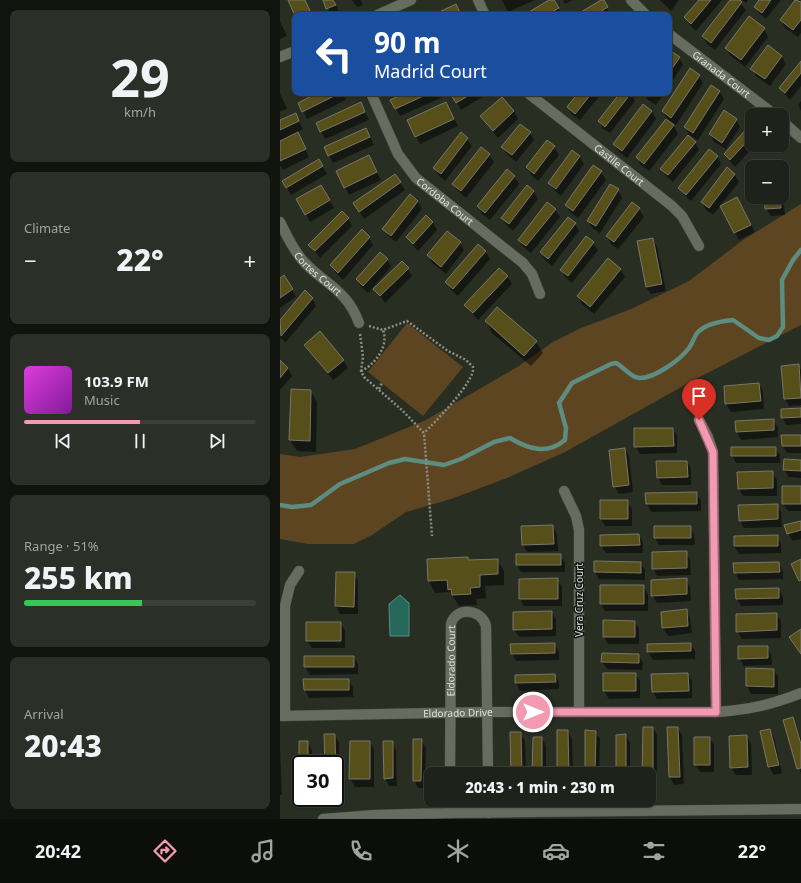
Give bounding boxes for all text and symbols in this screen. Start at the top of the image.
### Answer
text: 90 m [374,23,441,61]
icon: left [308,28,360,80]
text: 29 [110,41,170,112]
street label: Granada Court [690,47,754,101]
text: Madrid Court [374,59,487,83]
text: km/h [124,103,156,121]
map controls [745,108,789,204]
button: + [745,108,789,152]
street label: Castile Court [591,141,648,189]
button: − [745,160,789,204]
street label: Cordoba Court [414,174,477,228]
text: Climate [24,219,70,237]
text: 22° [116,239,164,280]
text: − [24,245,37,275]
text: + [243,245,256,275]
street label: Cortes Court [291,249,345,299]
text: 103.9 FM [84,371,149,391]
pin [682,379,716,420]
icon: arrive [688,385,710,407]
text: Music [84,391,120,409]
icon: previous [52,430,74,452]
icon: pause [129,430,151,452]
icon: next [206,430,228,452]
text: Range · 51% [24,537,99,555]
text: 255 km [24,557,133,598]
street label: Vera Cruz Court [572,563,586,637]
street label: Eldorado Court [444,625,458,697]
position arrow [512,691,554,733]
text: Arrival [24,705,64,723]
street label: Eldorado Drive [423,705,493,720]
text: 20:43 [24,725,102,766]
speed limit sign: 30 [292,755,344,807]
text: 20:43 · 1 min · 230 m [465,777,615,797]
icon: directions [151,837,179,865]
icon: music [249,837,277,865]
icon: phone [347,837,375,865]
icon: climate [444,837,472,865]
icon: car [542,837,570,865]
icon: filters [640,837,668,865]
text: 20:42 [35,839,81,863]
text: 22° [738,839,766,863]

